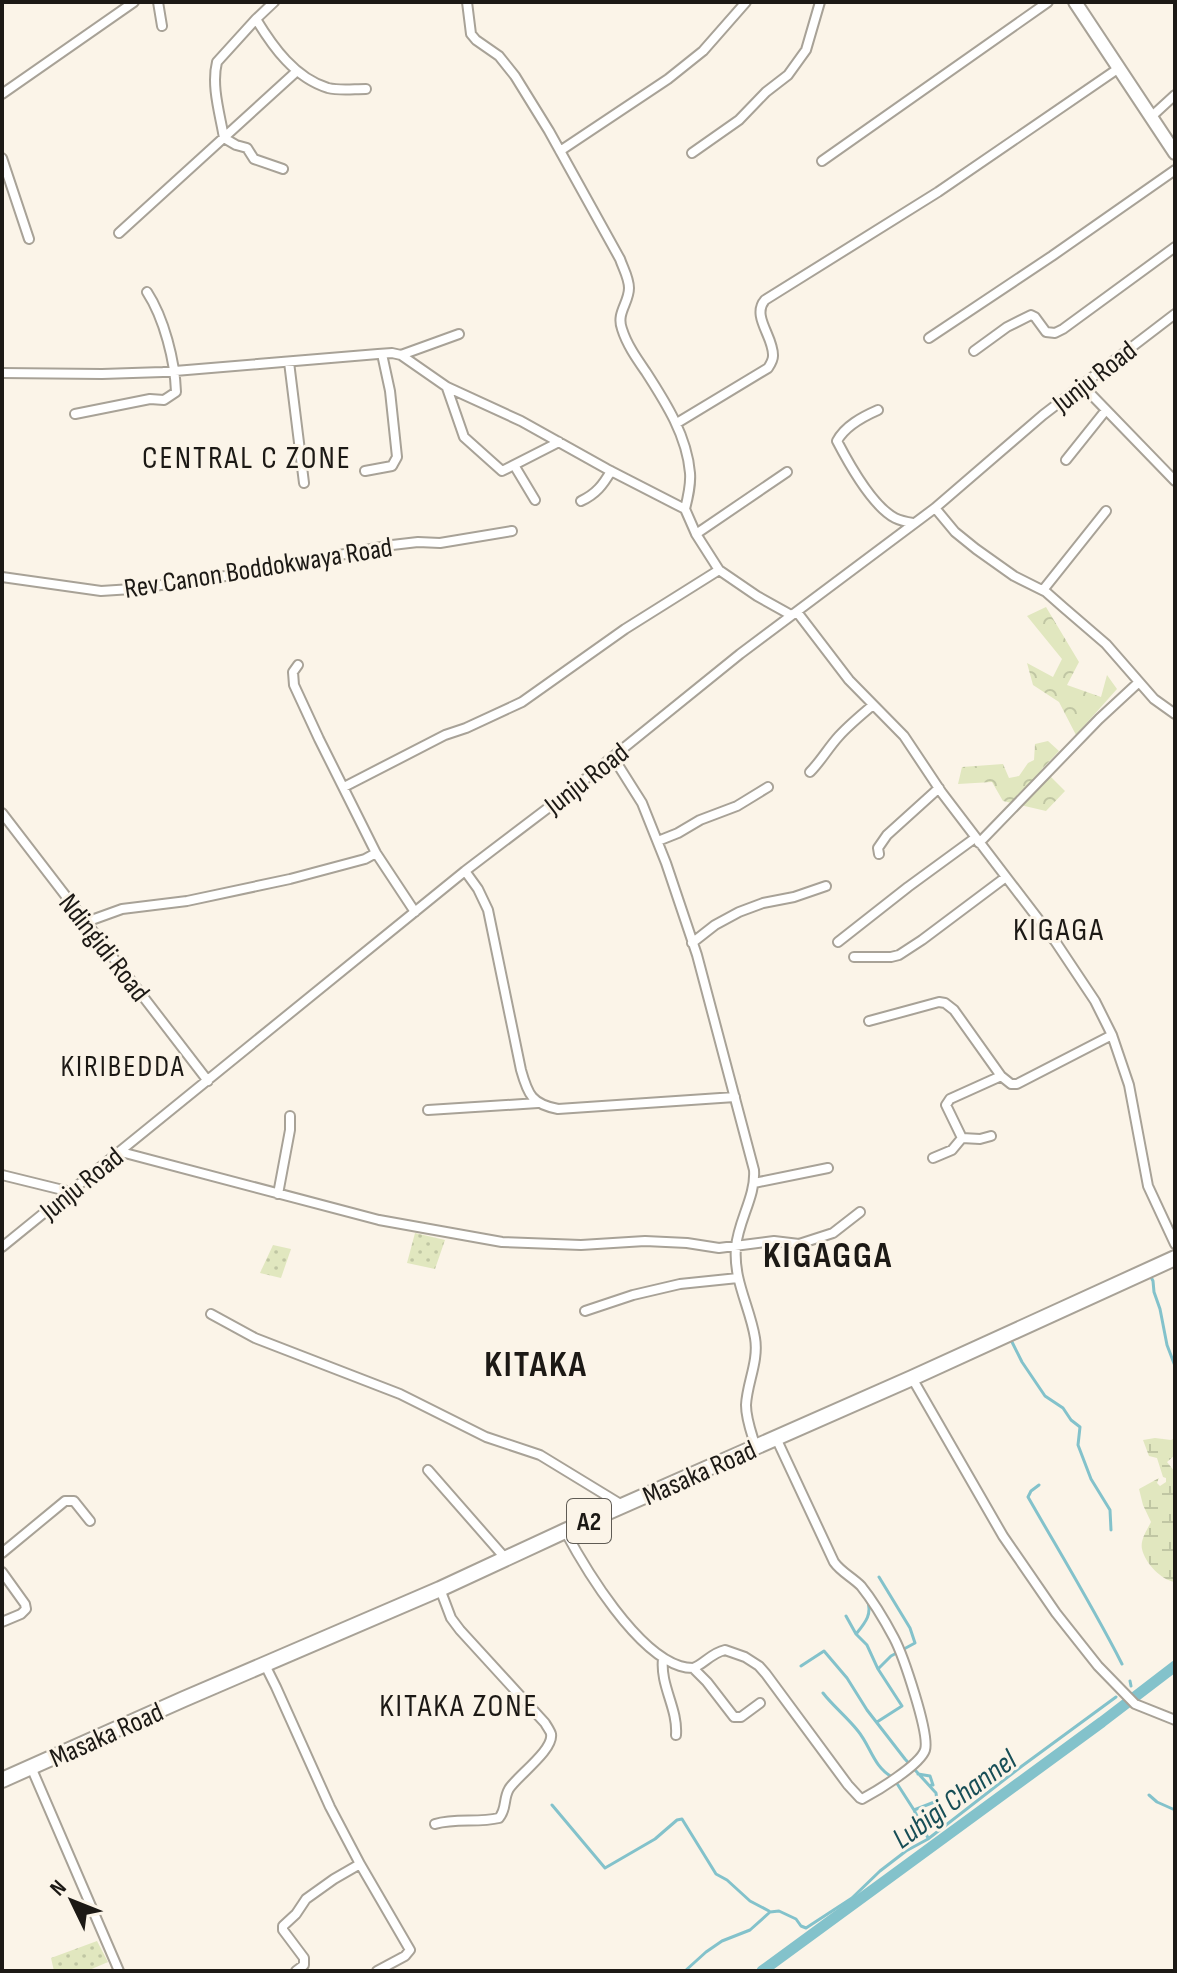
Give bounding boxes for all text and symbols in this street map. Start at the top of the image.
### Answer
street label: Junju Road [1046,334,1143,421]
district label: CENTRAL C ZONE [142,439,352,478]
street label: Rev Canon Boddokwaya Road [122,531,395,606]
street label: Junju Road [538,736,635,823]
street label: Ndingidi Road [52,888,156,1008]
district label: KIGAGA [1013,911,1105,950]
district label: KIRIBEDDA [60,1049,186,1085]
street label: Junju Road [33,1141,130,1228]
district label: KIGAGGA [763,1235,893,1278]
district label: KITAKA [484,1344,588,1387]
street label: Masaka Road [638,1434,761,1513]
road number: A2 [567,1499,611,1543]
district label: KITAKA ZONE [379,1687,539,1726]
street label: Masaka Road [45,1696,168,1775]
water label: Lubigi Channel [886,1742,1025,1857]
north arrow [32,1861,112,1941]
text: N [45,1875,72,1902]

